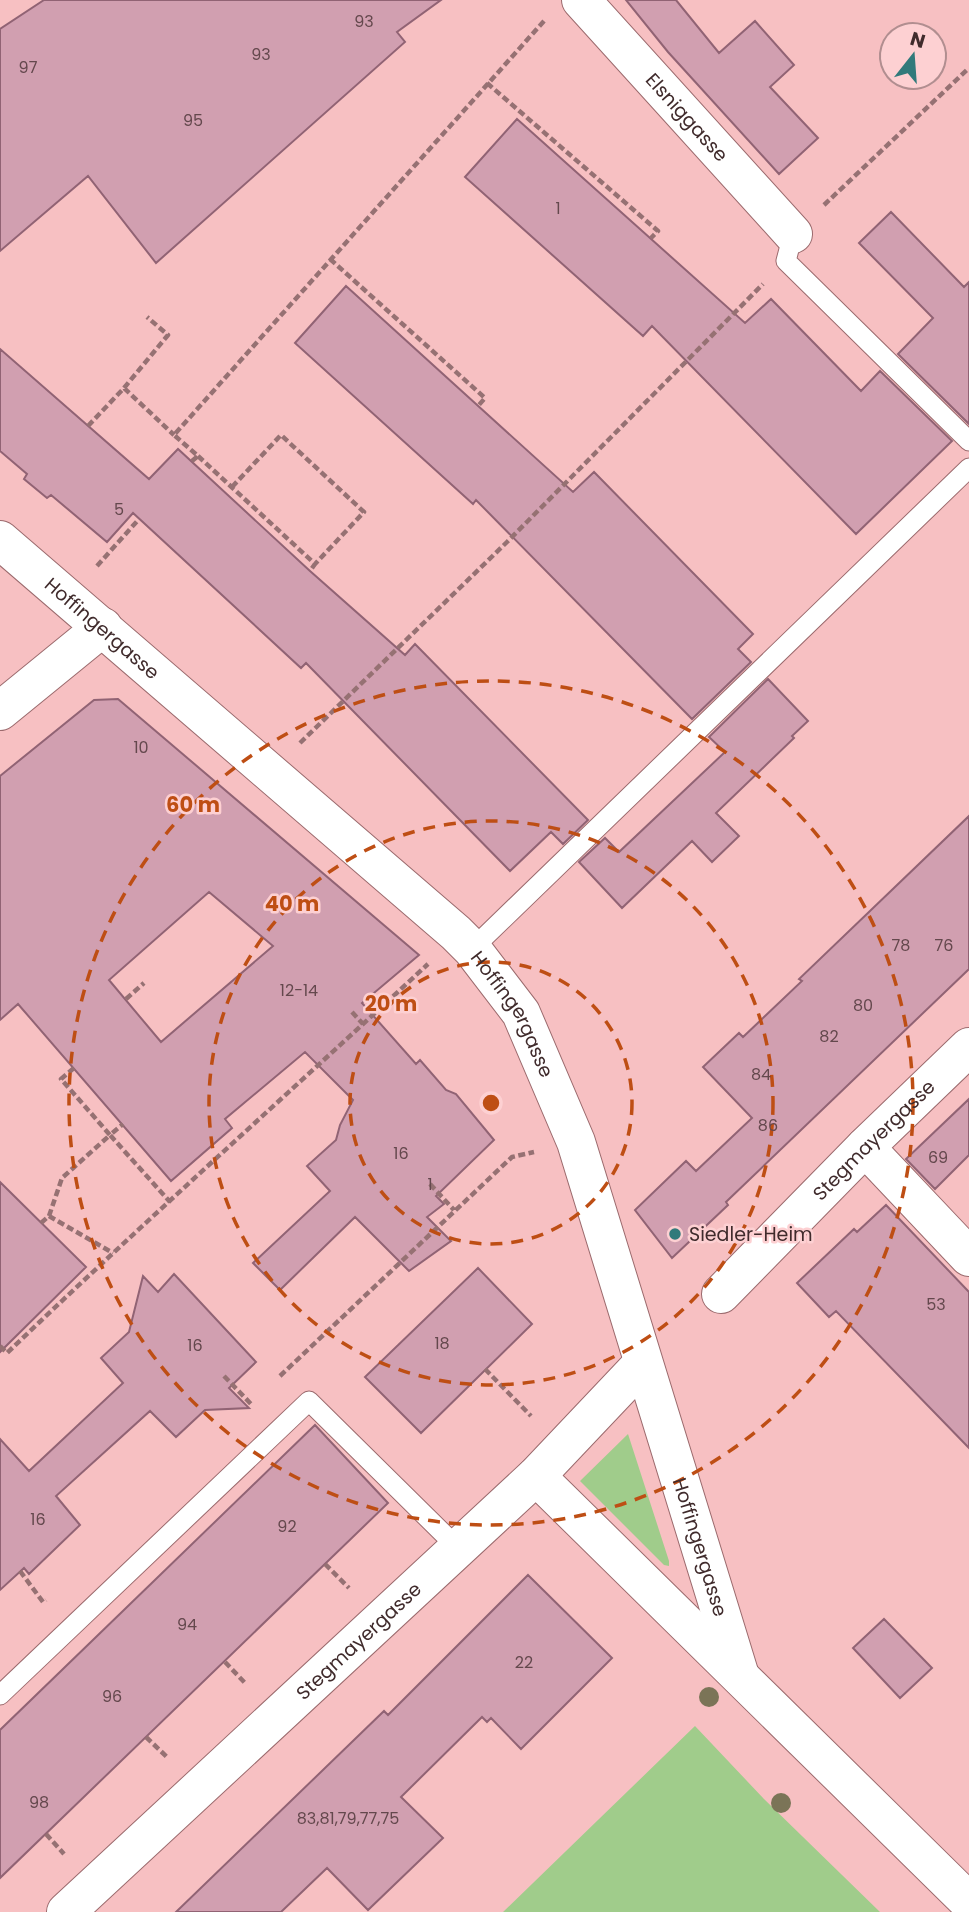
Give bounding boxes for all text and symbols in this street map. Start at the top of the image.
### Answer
house number: 93 [354,10,374,33]
north arrow [878,21,948,91]
text: N [907,25,929,55]
house number: 93 [251,43,271,66]
house number: 97 [19,56,38,79]
street label: Elsniggasse [639,67,734,168]
house number: 95 [183,109,203,132]
house number: 1 [555,197,561,220]
house number: 5 [114,498,124,521]
street label: Hoffingergasse [39,571,165,686]
house number: 10 [133,736,149,759]
text: 60 m [166,790,220,819]
text: 40 m [265,889,319,918]
house number: 78 [892,934,910,957]
house number: 76 [935,934,953,957]
street label: Hoffingergasse [464,945,560,1082]
house number: 12-14 [280,979,318,1002]
text: 20 m [365,989,417,1018]
house number: 80 [853,994,873,1017]
house number: 82 [819,1025,839,1048]
house number: 84 [751,1063,771,1086]
street label: Stegmayergasse [807,1074,941,1207]
centre of rings [479,1091,503,1115]
house number: 86 [758,1114,778,1137]
house number: 16 [393,1142,409,1165]
house number: 69 [928,1146,948,1169]
house number: 1 [427,1173,433,1196]
place label: Siedler-Heim [689,1221,813,1248]
marker: Siedler-Heim [667,1226,683,1242]
house number: 53 [926,1293,946,1316]
house number: 18 [434,1332,450,1355]
house number: 16 [187,1334,203,1357]
street label: Hoffingergasse [666,1474,734,1620]
house number: 16 [30,1508,46,1531]
house number: 92 [277,1515,297,1538]
street label: Stegmayergasse [290,1576,427,1706]
house number: 94 [177,1613,197,1636]
house number: 22 [515,1651,533,1674]
house number: 96 [102,1685,122,1708]
house number: 98 [29,1791,49,1814]
house number: 83,81,79,77,75 [297,1807,399,1830]

